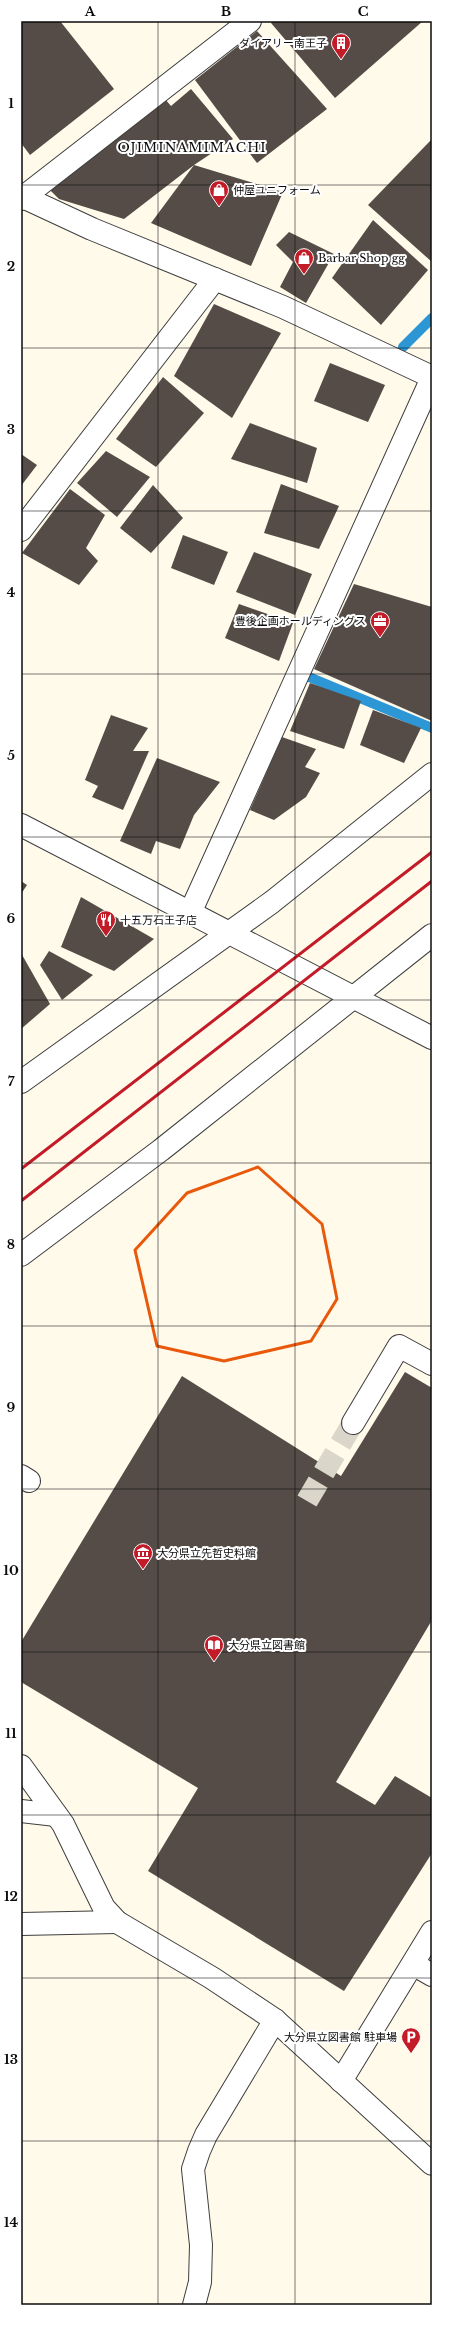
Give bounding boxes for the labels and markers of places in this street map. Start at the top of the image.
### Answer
building icon: ダイアリー南王子 [330,32,352,60]
place label: ダイアリー南王子 [239,36,327,50]
shop icon: 仲屋ユニフォーム [208,179,230,207]
place label: 仲屋ユニフォーム [233,183,321,197]
shop icon: Barbar Shop gg [293,247,315,275]
place label: Barbar Shop gg [318,251,405,265]
office icon: 豊後企画ホールディングス [369,610,391,638]
place label: 豊後企画ホールディングス [235,614,366,628]
restaurant icon: 十五万石王子店 [95,909,117,937]
place label: 十五万石王子店 [120,913,197,927]
museum icon: 大分県立先哲史料館 [132,1542,154,1570]
place label: 大分県立先哲史料館 [157,1546,256,1560]
library icon: 大分県立図書館 [203,1634,225,1662]
place label: 大分県立図書館 [228,1638,305,1652]
parking icon: 大分県立図書館 駐車場 [400,2026,422,2054]
place label: 大分県立図書館 駐車場 [284,2030,397,2044]

